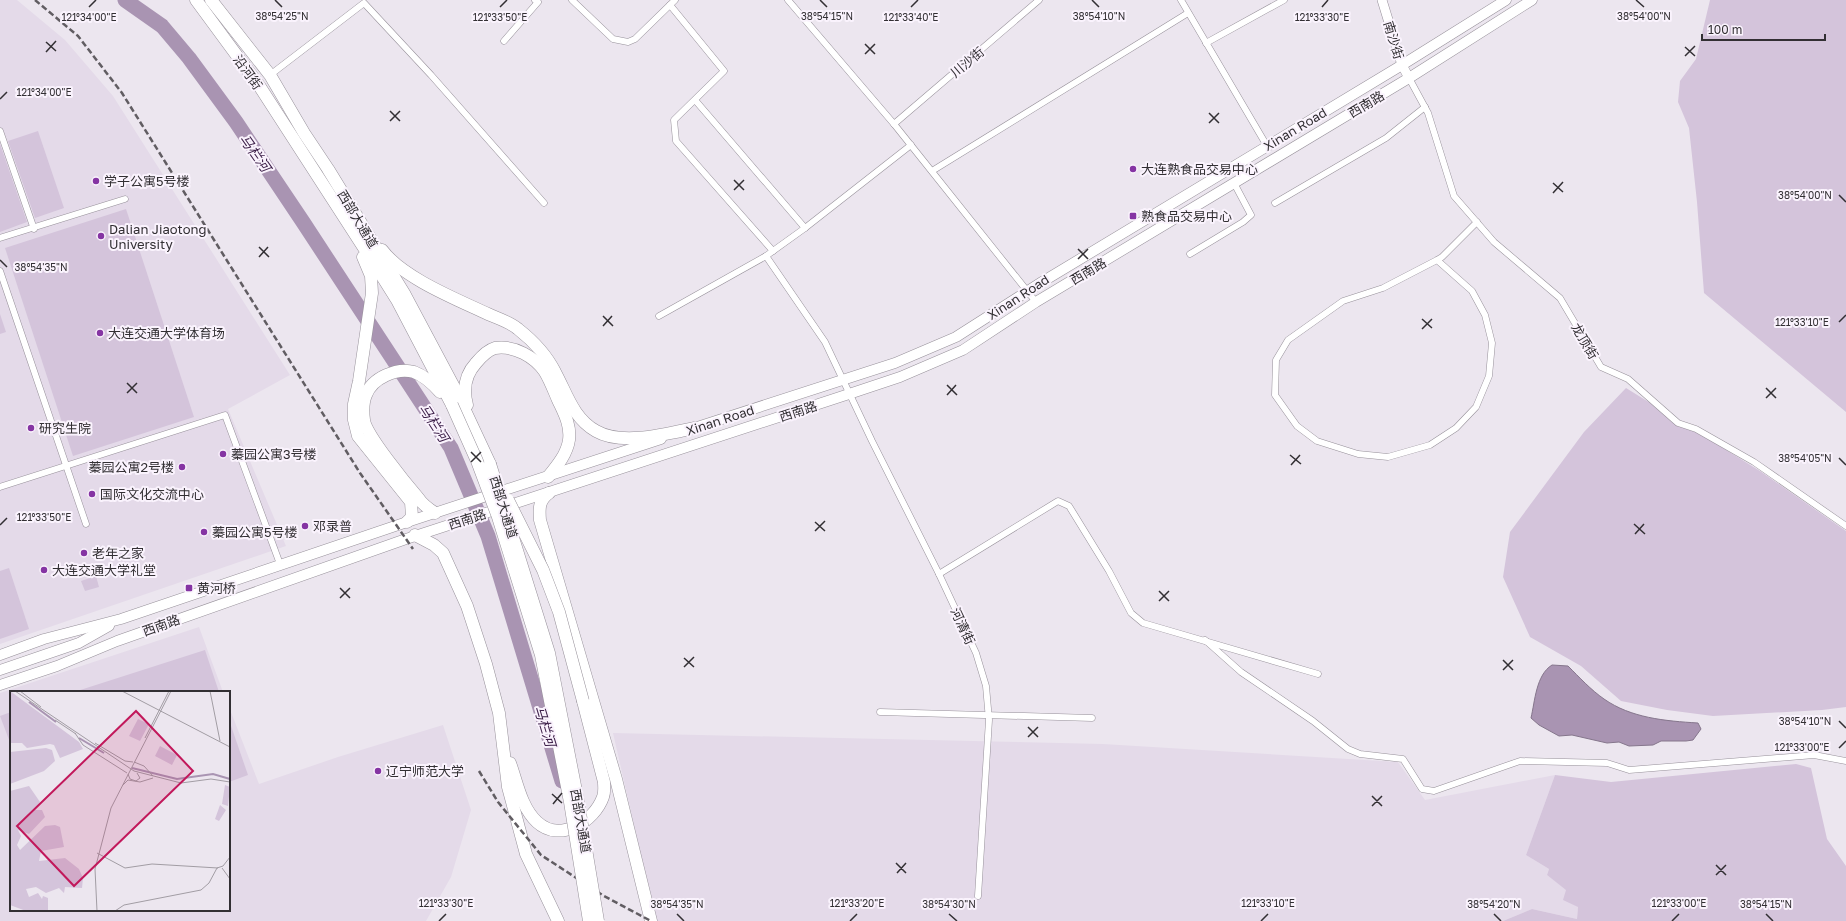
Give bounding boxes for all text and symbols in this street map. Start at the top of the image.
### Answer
text: 38°54'25"N [255,10,309,22]
text: 38°54'15"N [801,10,853,22]
text: 38°54'10"N [1073,10,1125,22]
text: 38°54'00"N [1617,10,1671,22]
text: 121°34'00"E [61,11,117,23]
text: 121°33'50"E [473,11,527,23]
text: 121°33'40"E [884,11,938,23]
text: 121°33'30"E [1295,11,1349,23]
scale bar [1702,16,1825,42]
street label: 南沙街 [1381,19,1407,61]
text: 100 m [1708,22,1742,37]
street label: 川沙街 [947,43,987,81]
street label: 沿河街 [230,52,266,92]
text: 121°34'00"E [16,86,72,98]
street label: 西南路 [1345,87,1387,121]
street label: Xinan Road [1261,104,1329,154]
water label: 马栏河 [236,131,276,177]
place label: 大连熟食品交易中心 [1141,161,1258,177]
marker: 大连熟食品交易中心 [1128,164,1138,174]
place label: 学子公寓5号楼 [104,173,190,189]
marker: 学子公寓5号楼 [91,176,101,186]
street label: 西部大通道 [334,187,382,251]
text: 38°54'00"N [1778,189,1832,201]
place label: 熟食品交易中心 [1141,208,1232,224]
marker: 熟食品交易中心 [1128,211,1138,221]
place label: Dalian Jiaotong University [109,221,207,252]
marker: Dalian Jiaotong University [96,231,106,241]
street label: 西南路 [1067,254,1109,288]
text: 38°54'35"N [14,261,68,273]
street label: Xinan Road [984,271,1052,323]
text: 121°33'10"E [1775,316,1829,328]
street label: 龙顶街 [1568,320,1602,362]
place label: 大连交通大学体育场 [108,325,225,341]
marker: 大连交通大学体育场 [95,328,105,338]
street label: 西南路 [777,397,819,425]
water label: 马栏河 [416,400,455,447]
street label: Xinan Road [684,401,756,439]
place label: 研究生院 [39,420,91,436]
marker: 研究生院 [26,423,36,433]
place label: 蓁园公寓3号楼 [231,446,317,462]
marker: 蓁园公寓3号楼 [218,449,228,459]
text: 38°54'05"N [1778,452,1832,464]
place label: 蓁园公寓2号楼 [88,459,174,475]
marker: 蓁园公寓2号楼 [177,462,187,472]
street label: 西部大通道 [487,474,521,540]
place label: 国际文化交流中心 [100,486,204,502]
marker: 国际文化交流中心 [87,489,97,499]
street label: 西南路 [446,505,488,533]
text: 121°33'50"E [17,511,71,523]
place label: 邓录普 [313,518,352,534]
marker: 邓录普 [300,521,310,531]
place label: 蓁园公寓5号楼 [212,524,298,540]
marker: 蓁园公寓5号楼 [199,527,209,537]
place label: 老年之家 [92,545,144,561]
marker: 老年之家 [79,548,89,558]
place label: 大连交通大学礼堂 [52,562,156,578]
marker: 大连交通大学礼堂 [39,565,49,575]
place label: 黄河桥 [197,580,236,596]
marker: 黄河桥 [184,583,194,593]
street label: 河清街 [948,605,978,647]
street label: 西南路 [140,611,182,639]
inset map [10,691,230,911]
water label: 马栏河 [531,703,561,751]
text: 38°54'10"N [1779,715,1831,727]
text: 121°33'00"E [1775,741,1829,753]
place label: 辽宁师范大学 [386,763,464,779]
marker: 辽宁师范大学 [373,766,383,776]
street label: 西部大通道 [567,788,595,854]
text: 121°33'30"E [419,897,473,909]
text: 121°33'20"E [830,897,884,909]
text: 121°33'10"E [1241,897,1295,909]
text: 121°33'00"E [1652,897,1706,909]
text: 38°54'35"N [650,898,704,910]
text: 38°54'30"N [922,898,976,910]
text: 38°54'20"N [1467,898,1521,910]
text: 38°54'15"N [1740,898,1792,910]

